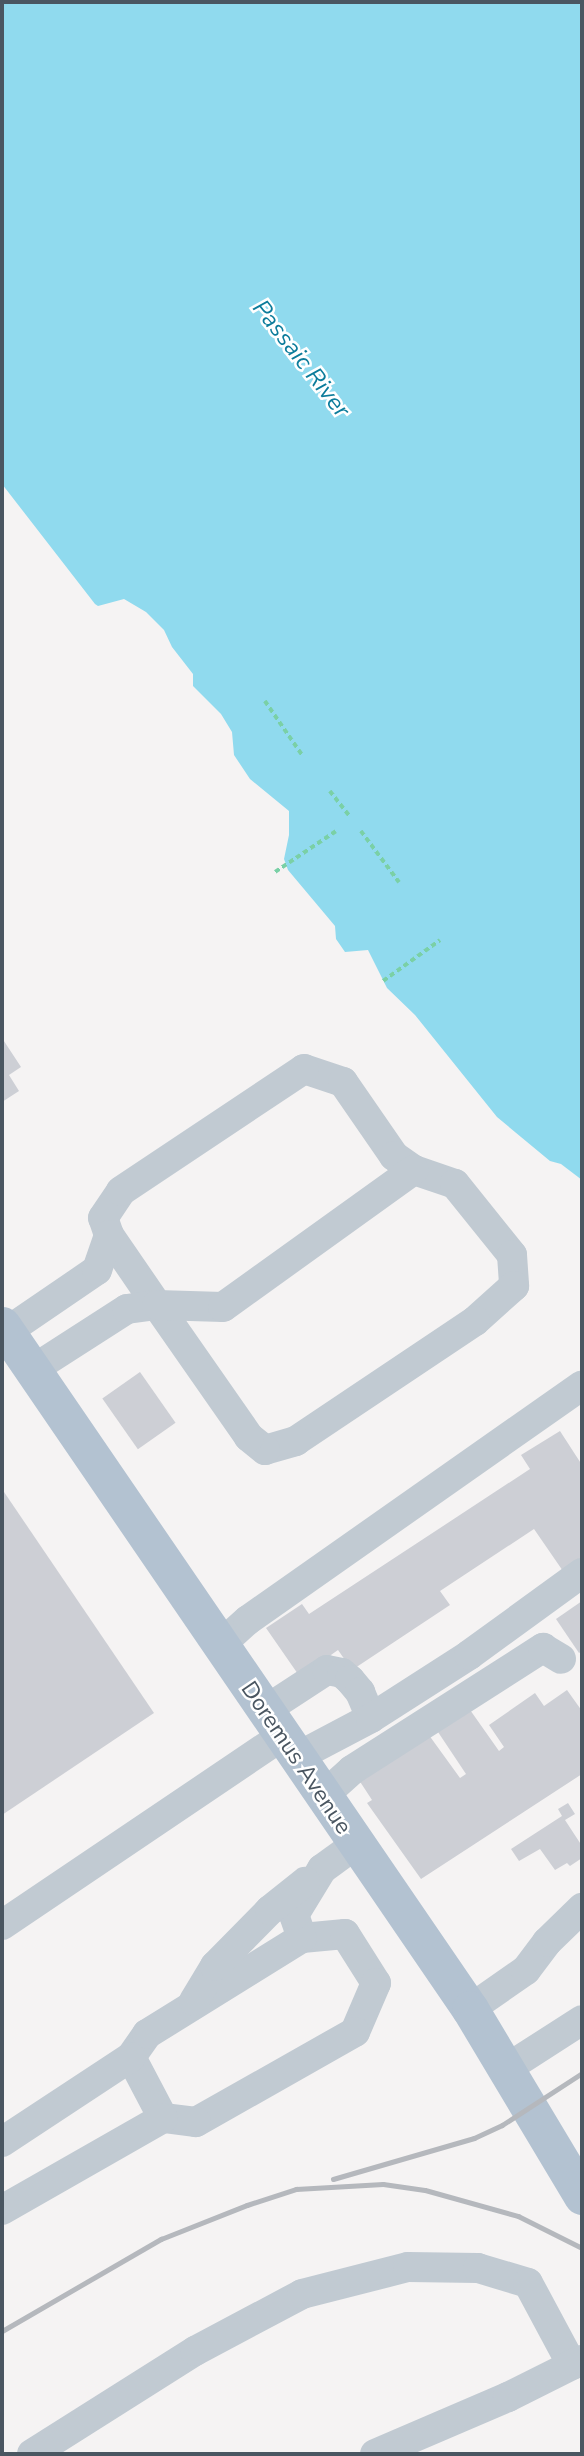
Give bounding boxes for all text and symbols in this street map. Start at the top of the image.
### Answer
water label: Passaic River [246,295,356,423]
street label: Doremus Avenue [235,1676,357,1840]

